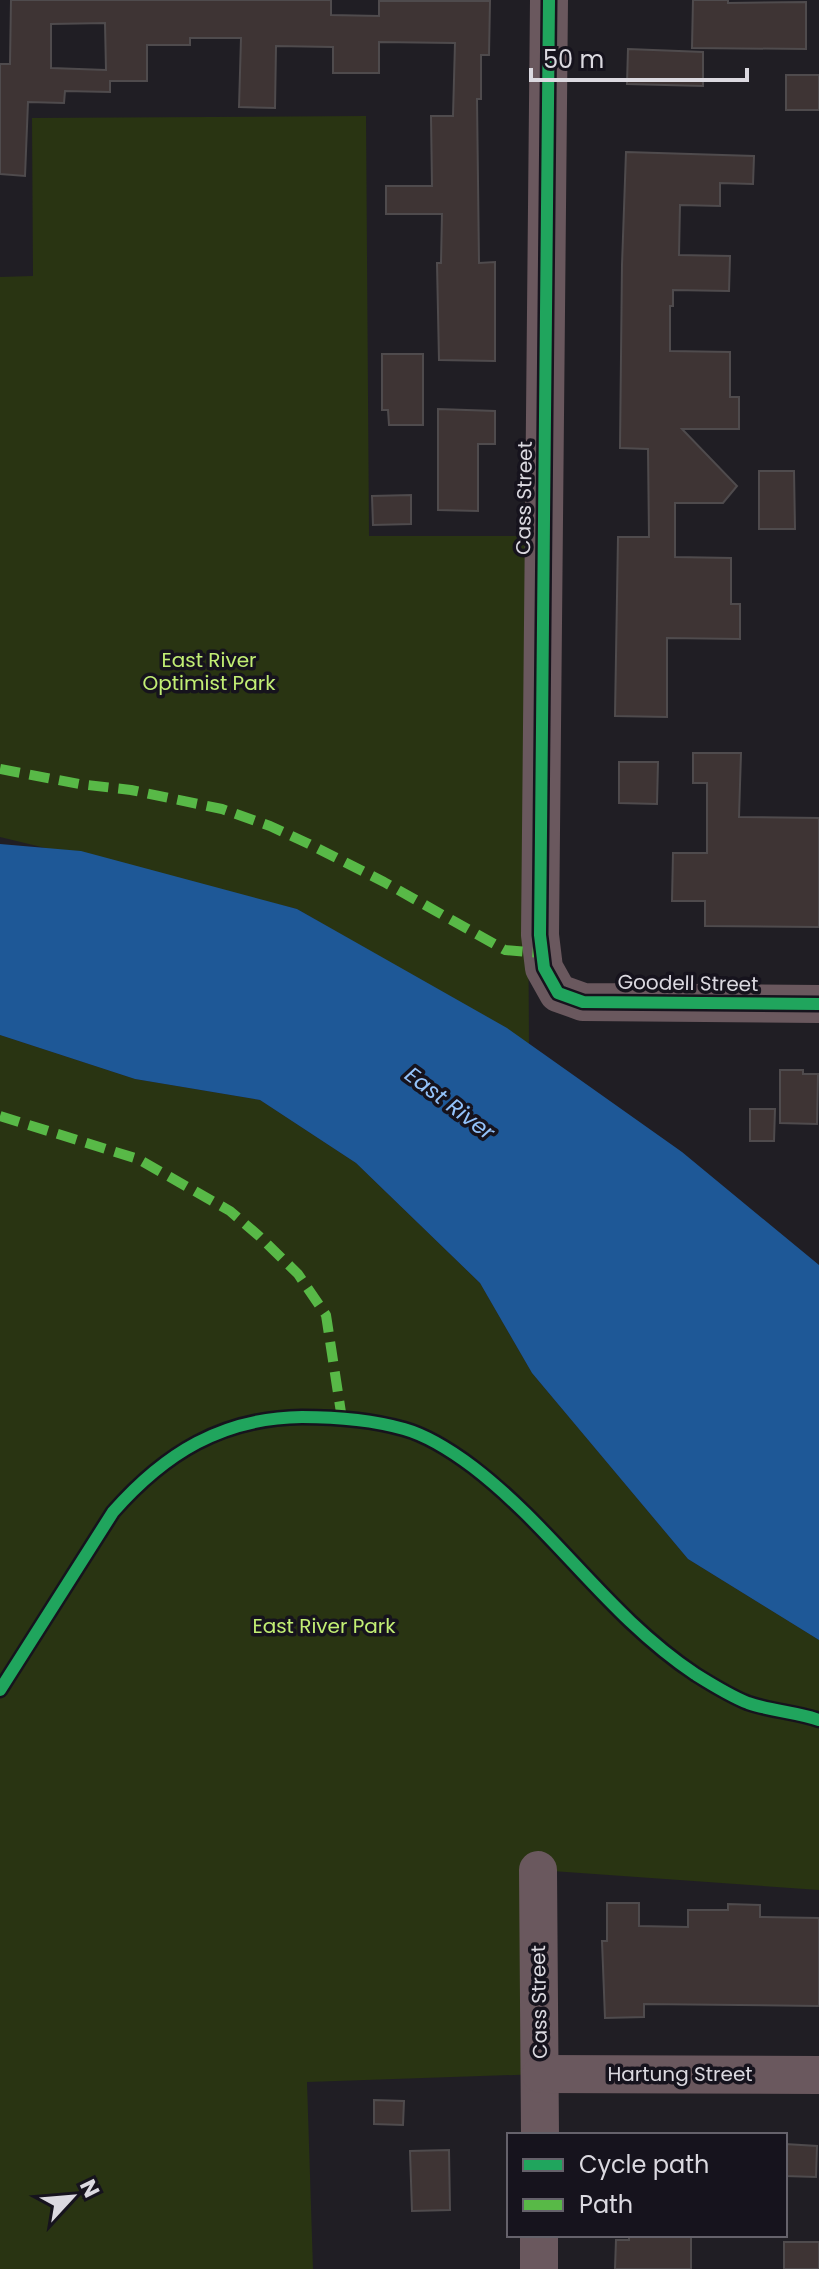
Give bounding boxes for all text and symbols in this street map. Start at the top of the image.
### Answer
scale bar [531,32,747,82]
text: 50 m [543,43,604,76]
street label: Cass Street [509,441,539,555]
park label: East River Optimist Park [143,646,276,697]
street label: Goodell Street [617,968,759,998]
water label: East River [398,1059,502,1148]
park label: East River Park [252,1612,396,1640]
street label: Cass Street [524,1945,554,2059]
street label: Hartung Street [607,2060,753,2088]
legend [507,2133,787,2237]
text: Cycle path [579,2148,709,2181]
north arrow [32,2157,112,2237]
text: N [72,2174,107,2203]
text: Path [579,2188,633,2221]

